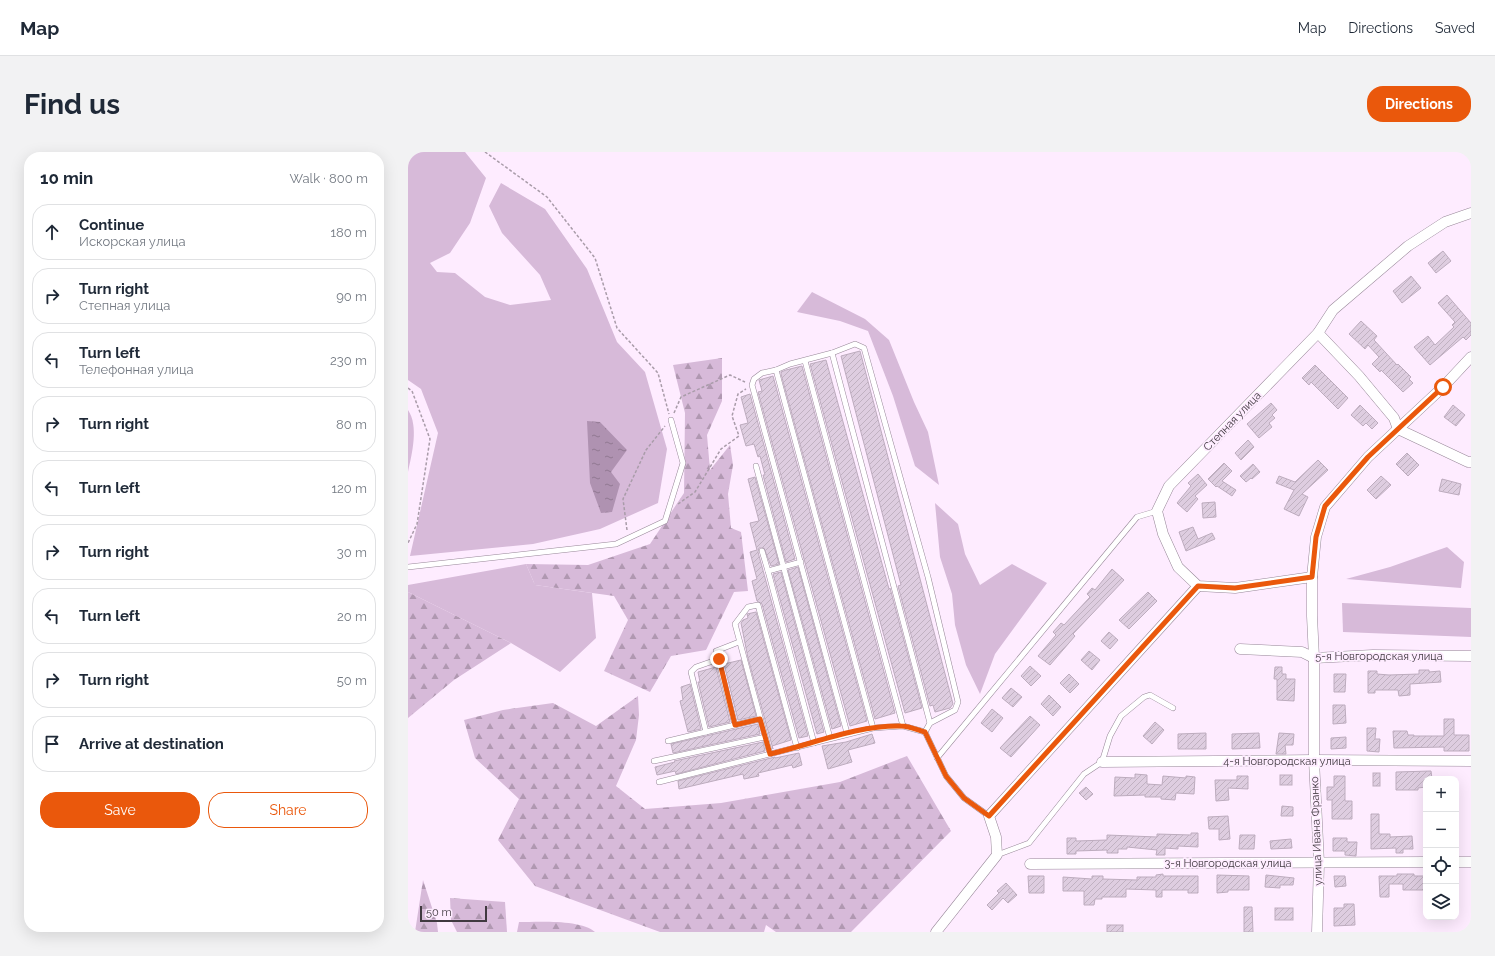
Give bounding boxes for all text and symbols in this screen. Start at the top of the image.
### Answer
text: Map [20,17,59,39]
text: Map [1298,20,1326,36]
text: Directions [1348,20,1413,36]
text: Saved [1435,20,1475,36]
button: Directions [1367,86,1471,122]
text: Find us [24,88,120,121]
text: 10 min [40,168,93,188]
text: Walk · 800 m [290,171,368,186]
text: Continue [79,216,144,234]
icon: ahead [41,221,63,243]
text: 180 m [331,225,367,240]
text: Искорская улица [79,234,186,249]
text: Turn right [79,280,149,298]
icon: right [41,285,63,307]
text: 90 m [336,289,367,304]
text: Степная улица [79,298,170,313]
text: Turn left [79,344,140,362]
icon: left [41,349,63,371]
text: 230 m [330,353,367,368]
text: Телефонная улица [79,362,194,377]
route start [1434,378,1452,396]
street label: Степная улица [1201,389,1264,454]
icon: right [41,413,63,435]
text: Turn right [79,415,149,433]
text: 80 m [336,417,367,432]
icon: left [41,477,63,499]
text: Turn left [79,479,140,497]
text: 120 m [331,481,367,496]
icon: right [41,541,63,563]
text: Turn right [79,543,149,561]
text: 30 m [337,545,367,560]
icon: left [41,605,63,627]
text: Turn left [79,607,140,625]
text: 20 m [337,609,367,624]
route end [710,650,728,668]
street label: 5-я Новгородская улица [1315,650,1443,663]
icon: right [41,669,63,691]
text: Turn right [79,671,149,689]
text: 50 m [337,673,367,688]
icon: arrive [41,733,63,755]
text: Arrive at destination [79,735,224,753]
street label: 4-я Новгородская улица [1223,755,1351,768]
street label: улица Ивана Франко [1308,776,1325,886]
map controls [1423,776,1459,920]
button: + [1423,776,1459,812]
button: Save [40,792,200,828]
button: Share [208,792,368,828]
button: − [1423,812,1459,848]
button: locate [1423,848,1459,884]
street label: 3-я Новгородская улица [1164,857,1292,870]
button: layers [1423,884,1459,920]
scale bar [420,904,487,923]
text: 50 m [426,906,452,919]

